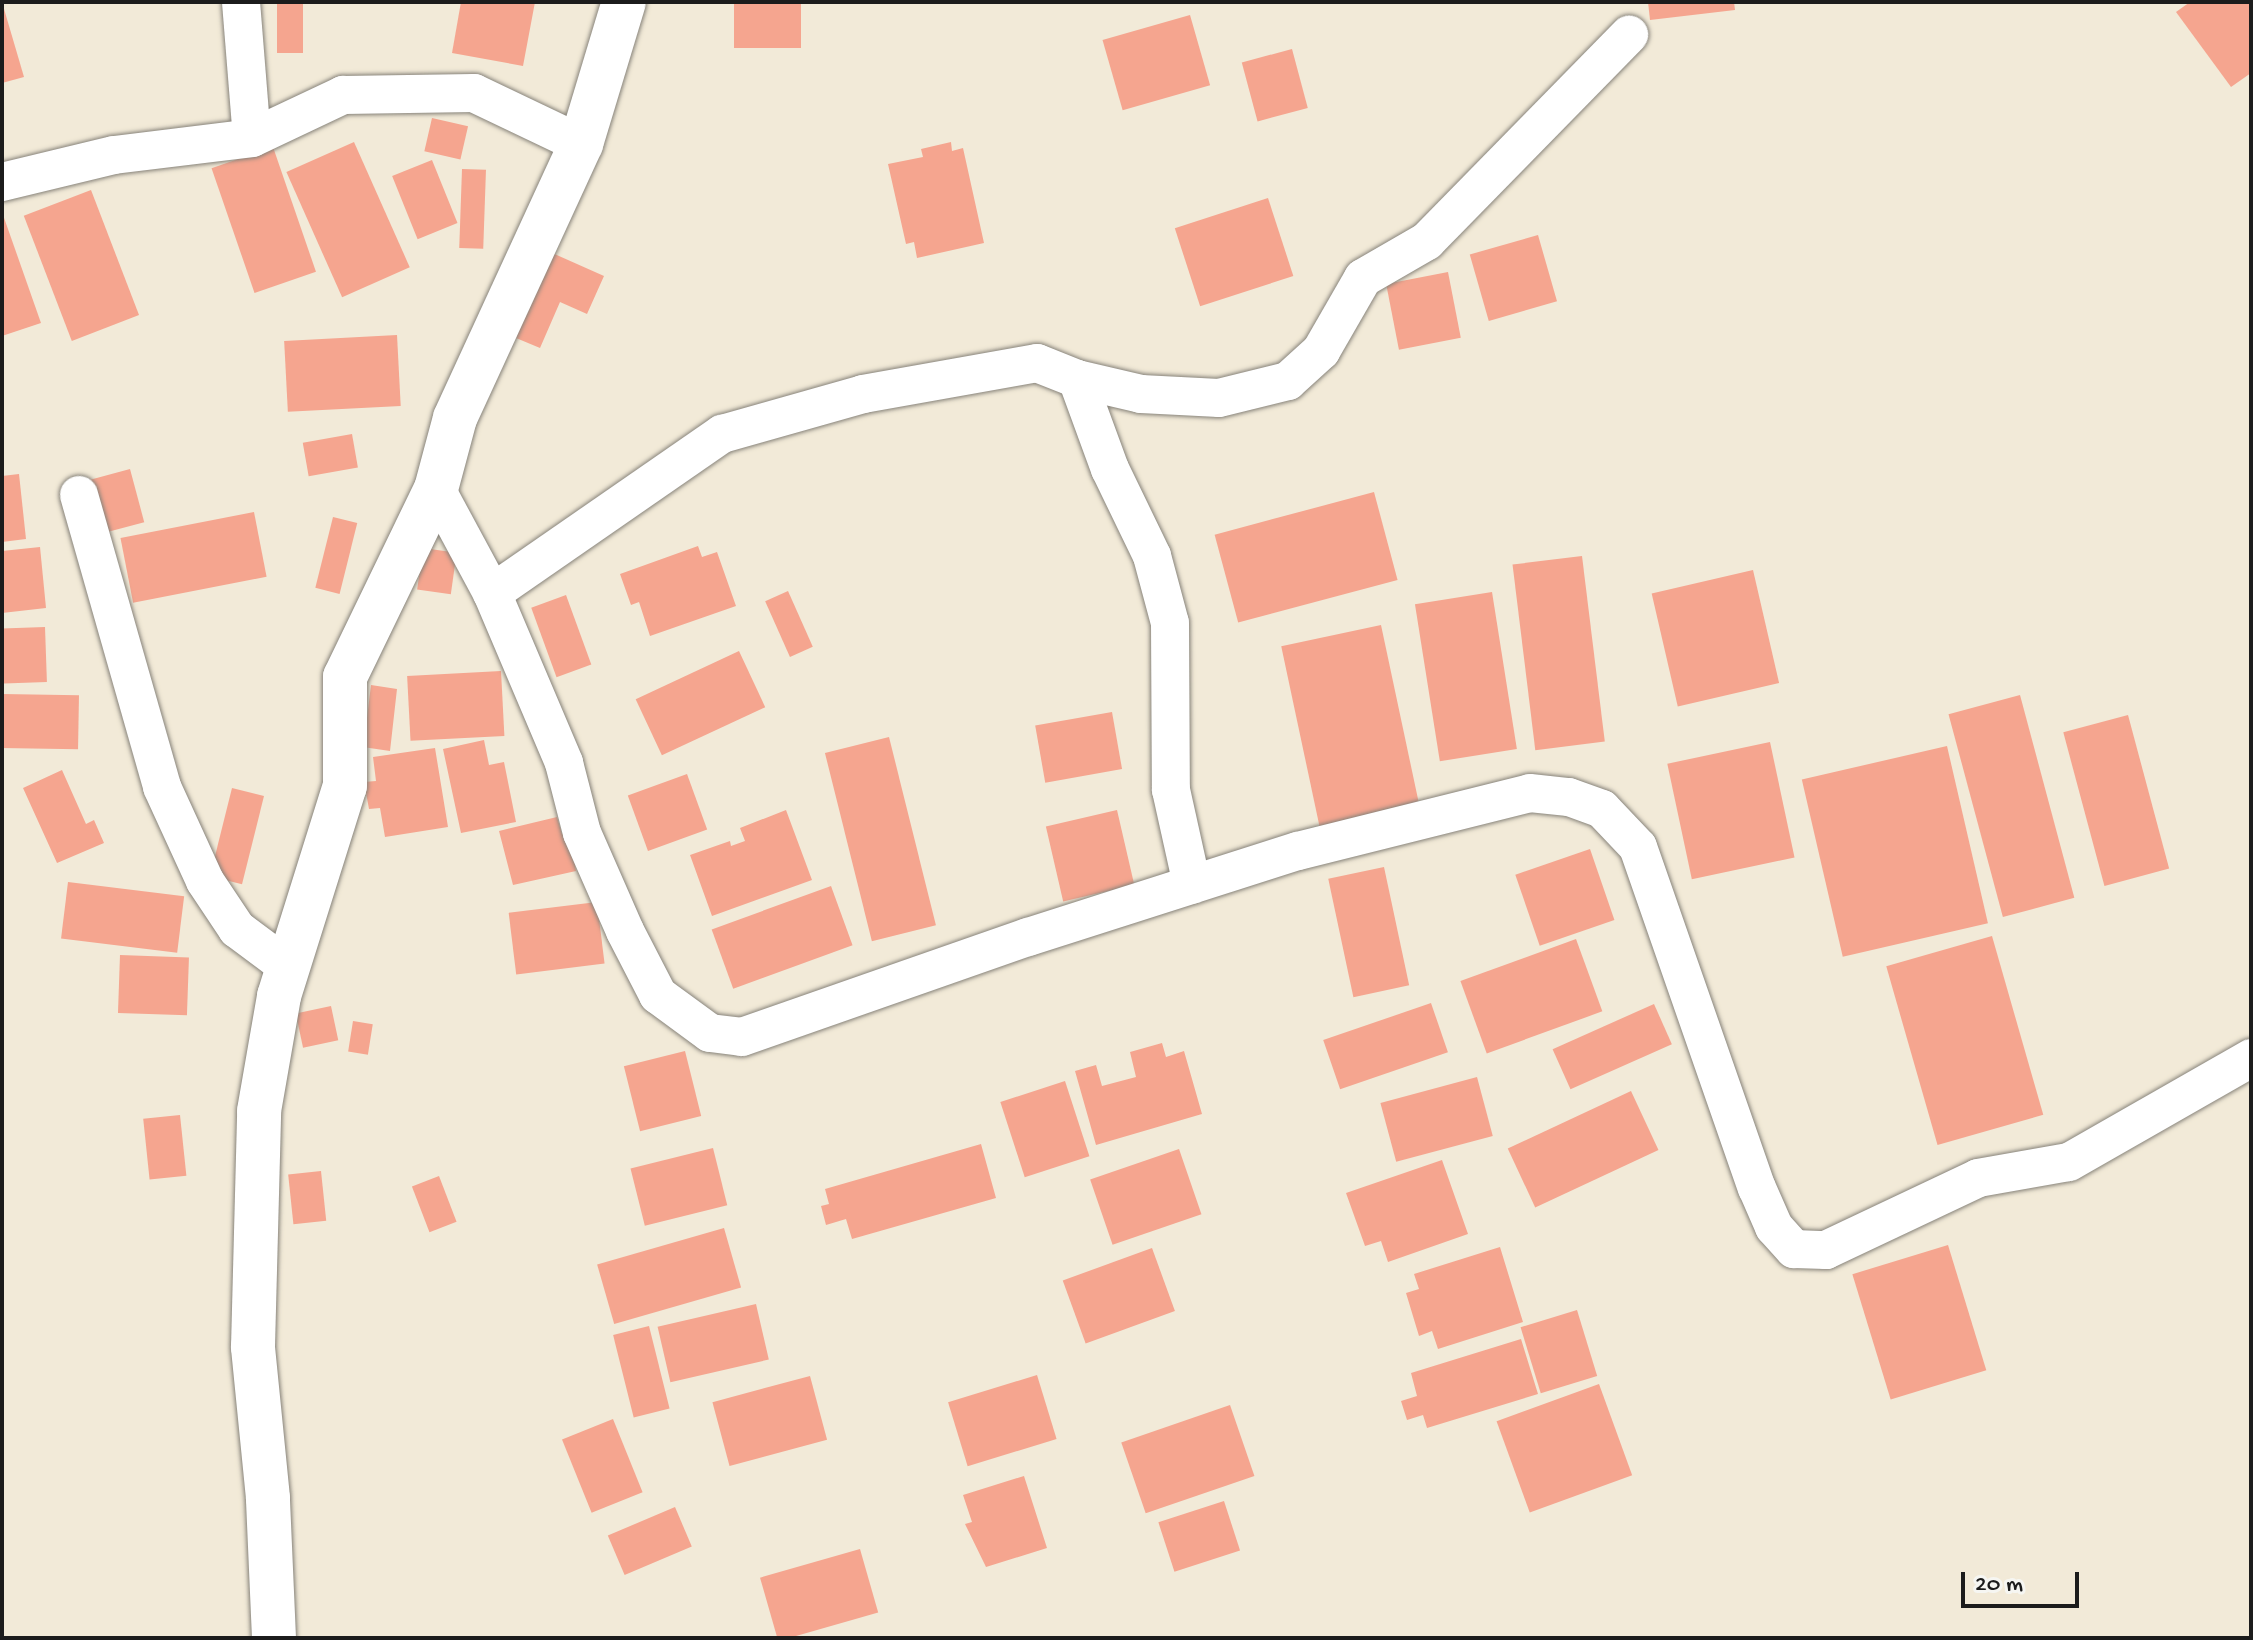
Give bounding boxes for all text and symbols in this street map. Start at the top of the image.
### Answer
scale bar [1965,1556,2083,1606]
text: 20 m [1975,1571,2023,1600]

